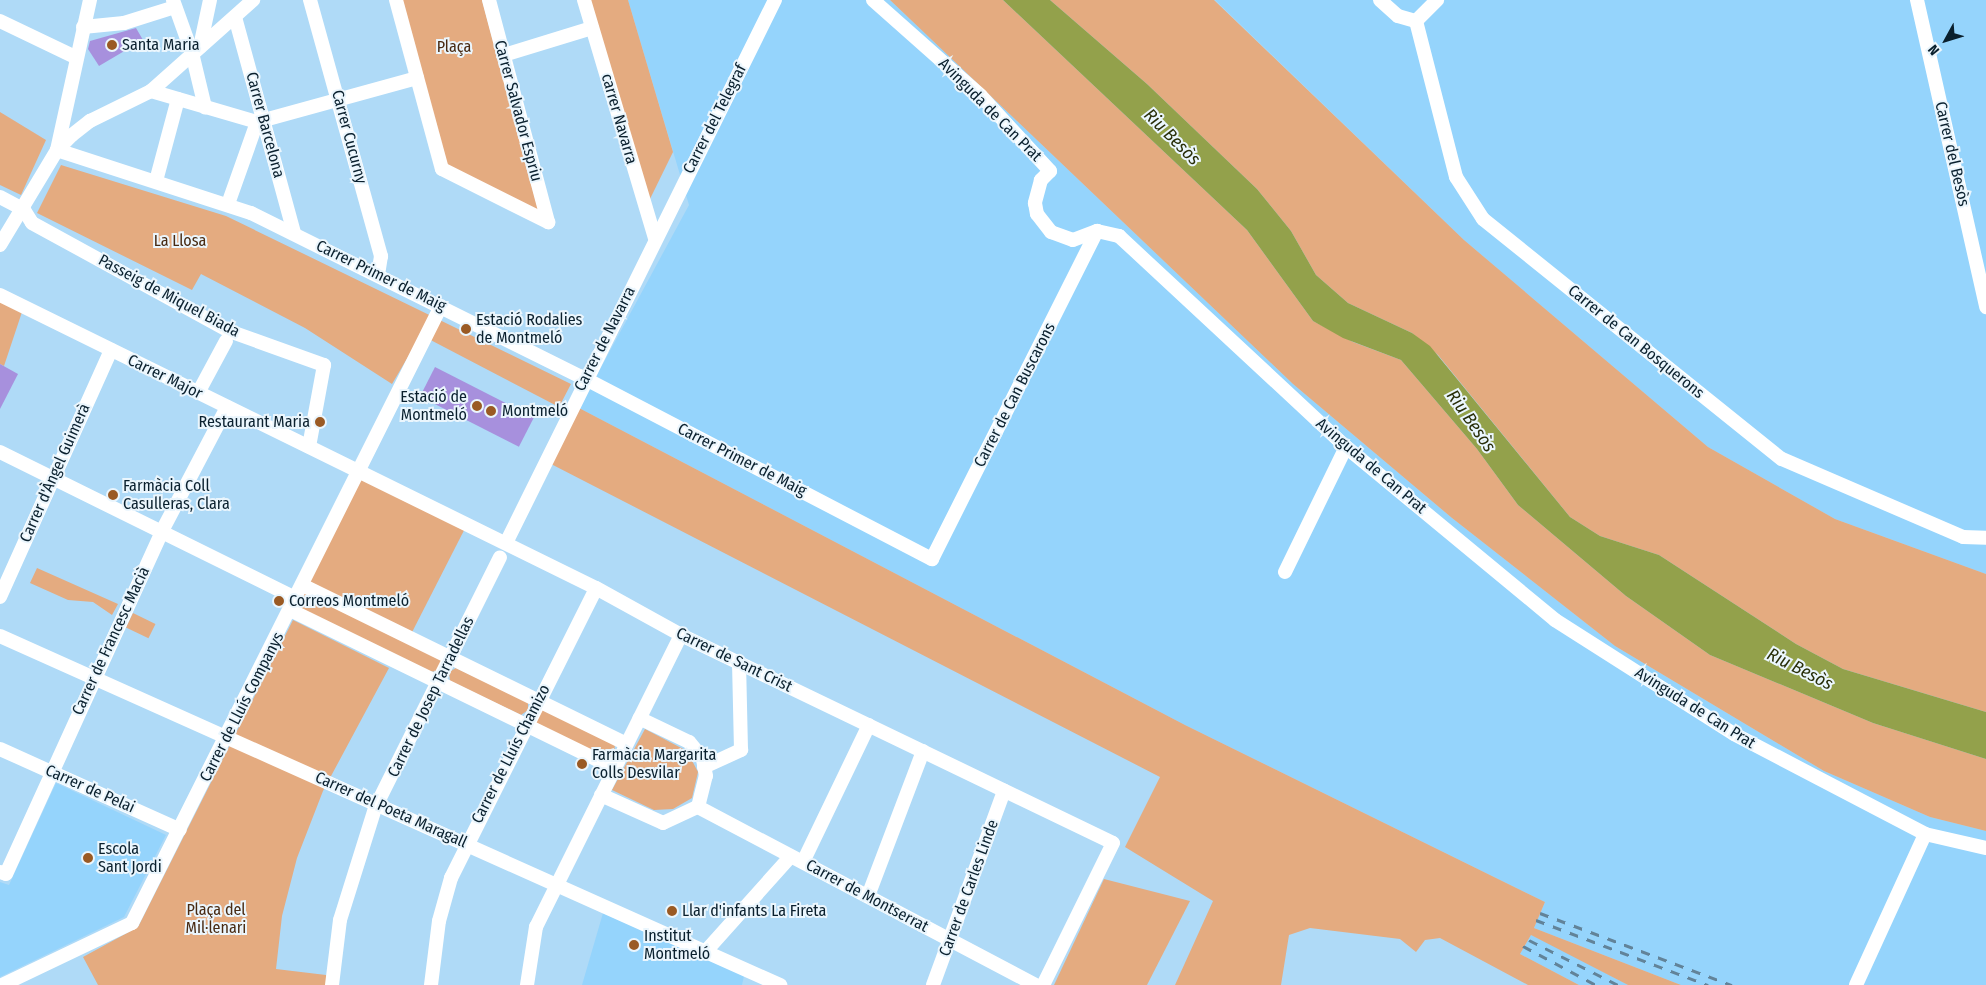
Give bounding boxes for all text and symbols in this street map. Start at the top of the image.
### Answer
north arrow [1921,15,1971,65]
place label: Santa Maria [122,35,200,55]
park label: Plaça [437,37,471,57]
street label: Carrer Salvador Espriu [490,38,546,184]
marker: Santa Maria [106,39,118,51]
text: N [1925,41,1943,58]
street label: Avinguda de Can Prat [934,54,1046,166]
street label: Carrer del Telegraf [679,61,751,177]
street label: Carrer Barcelona [242,70,288,180]
street label: carrer Navarra [597,72,641,166]
street label: Carrer Cucurny [327,88,371,186]
street label: Carrer del Besòs [1931,100,1973,208]
water label: Riu Besòs [1139,104,1205,170]
park label: La Llosa [154,231,206,251]
street label: Carrer Primer de Maig [313,236,449,316]
street label: Passeig de Miquel Biada [95,251,243,341]
street label: Carrer de Can Bosquerons [1564,281,1708,403]
street label: Carrer de Navarra [570,284,640,394]
place label: Estació Rodalies de Montmeló [476,310,582,348]
street label: Carrer de Can Buscarons [970,320,1060,470]
marker: Estació Rodalies de Montmeló [460,323,472,335]
street label: Carrer Major [124,351,206,403]
water label: Riu Besòs [1442,386,1500,456]
place label: Estació de Montmeló [400,387,467,425]
marker: Estació de Montmeló [471,400,483,412]
street label: Carrer d'Àngel Guimerà [16,401,94,545]
place label: Montmeló [502,401,568,421]
marker: Montmeló [484,404,498,418]
place label: Restaurant Maria [198,412,310,432]
street label: Avinguda de Can Prat [1312,414,1430,518]
marker: Restaurant Maria [314,416,326,428]
street label: Carrer Primer de Maig [674,419,810,501]
place label: Farmàcia Coll Casulleras, Clara [123,476,230,514]
marker: Farmàcia Coll Casulleras, Clara [107,489,119,501]
street label: Carrer de Francesc Macià [68,564,154,718]
place label: Correos Montmeló [289,591,409,611]
marker: Correos Montmeló [273,595,285,607]
street label: Carrer de Josep Tarradellas [384,614,478,780]
street label: Carrer de Sant Crist [673,624,795,696]
street label: Carrer de Lluís Companys [196,629,288,785]
water label: Riu Besòs [1764,643,1836,695]
street label: Avinguda de Can Prat [1631,663,1759,753]
street label: Carrer de Lluís Chamizo [468,681,554,827]
place label: Farmàcia Margarita Colls Desvilar [592,745,716,783]
marker: Farmàcia Margarita Colls Desvilar [576,758,588,770]
street label: Carrer de Pelai [42,761,138,817]
street label: Carrer del Poeta Maragall [312,768,470,852]
street label: Carrer de Carles Linde [935,817,1003,959]
place label: Escola Sant Jordi [98,839,162,877]
marker: Escola Sant Jordi [82,852,94,864]
street label: Carrer de Montserrat [802,856,932,936]
park label: Plaça del Mil·lenari [186,900,246,938]
place label: Llar d'infants La Fireta [682,901,826,921]
marker: Llar d'infants La Fireta [666,905,678,917]
place label: Institut Montmeló [644,926,710,964]
marker: Institut Montmeló [628,939,640,951]

